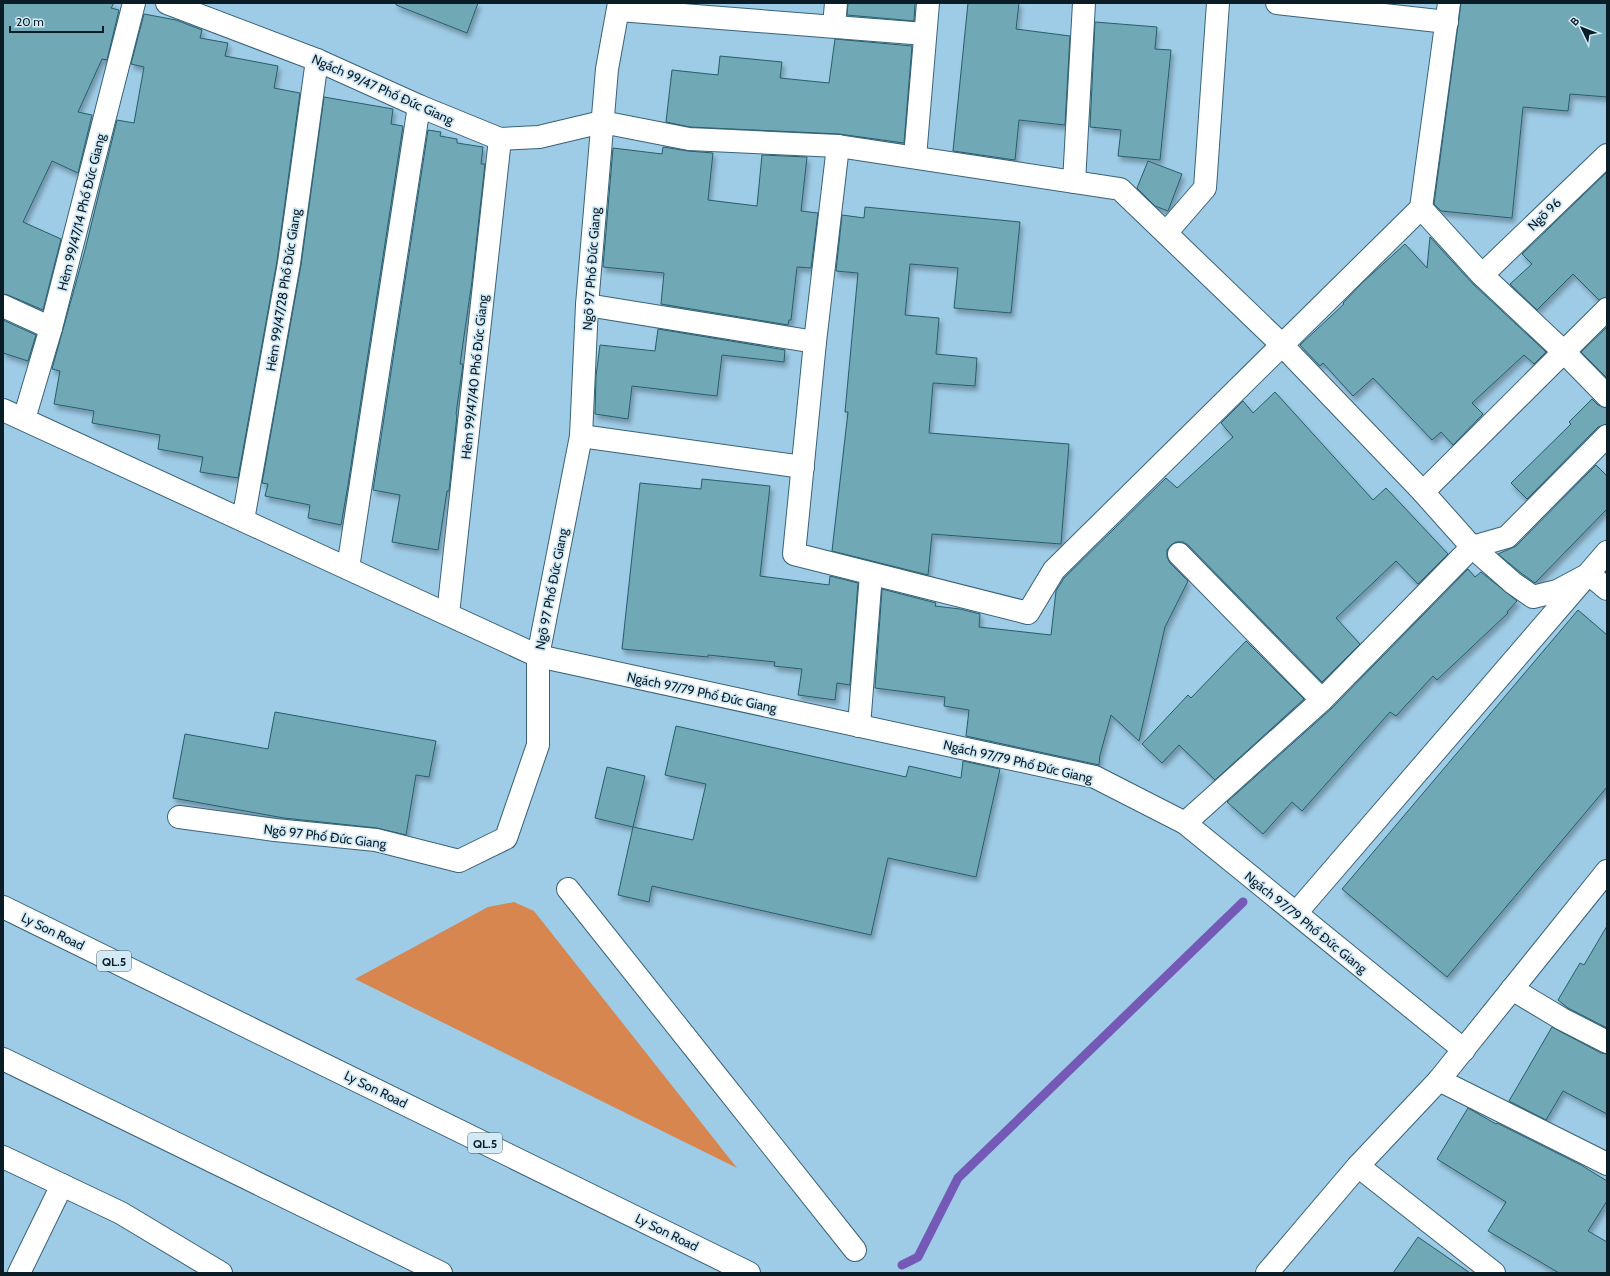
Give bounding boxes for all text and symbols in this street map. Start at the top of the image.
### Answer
scale bar [10,8,103,34]
north arrow [1562,8,1602,48]
text: 20 m [16,14,44,29]
text: B [1567,14,1582,28]
street label: Ngách 99/47 Phố Đức Giang [310,50,457,128]
street label: Hẻm 99/47/14 Phố Đức Giang [54,131,108,292]
street label: Ngõ 96 [1524,194,1564,234]
street label: Ngõ 97 Phố Đức Giang [579,206,603,331]
street label: Hẻm 99/47/28 Phố Đức Giang [262,207,304,372]
street label: Hẻm 99/47/40 Phố Đức Giang [457,293,491,460]
street label: Ngõ 97 Phố Đức Giang [531,526,571,651]
street label: Ngách 97/79 Phố Đức Giang [626,668,779,716]
street label: Ngách 97/79 Phố Đức Giang [942,736,1095,786]
street label: Ngõ 97 Phố Đức Giang [263,821,388,852]
street label: Ngách 97/79 Phố Đức Giang [1242,868,1371,977]
street label: Ly Son Road [19,909,87,953]
road number: QL.5 [97,951,131,971]
street label: Ly Son Road [342,1067,410,1111]
road number: QL.5 [468,1133,502,1153]
street label: Ly Son Road [633,1210,701,1254]

